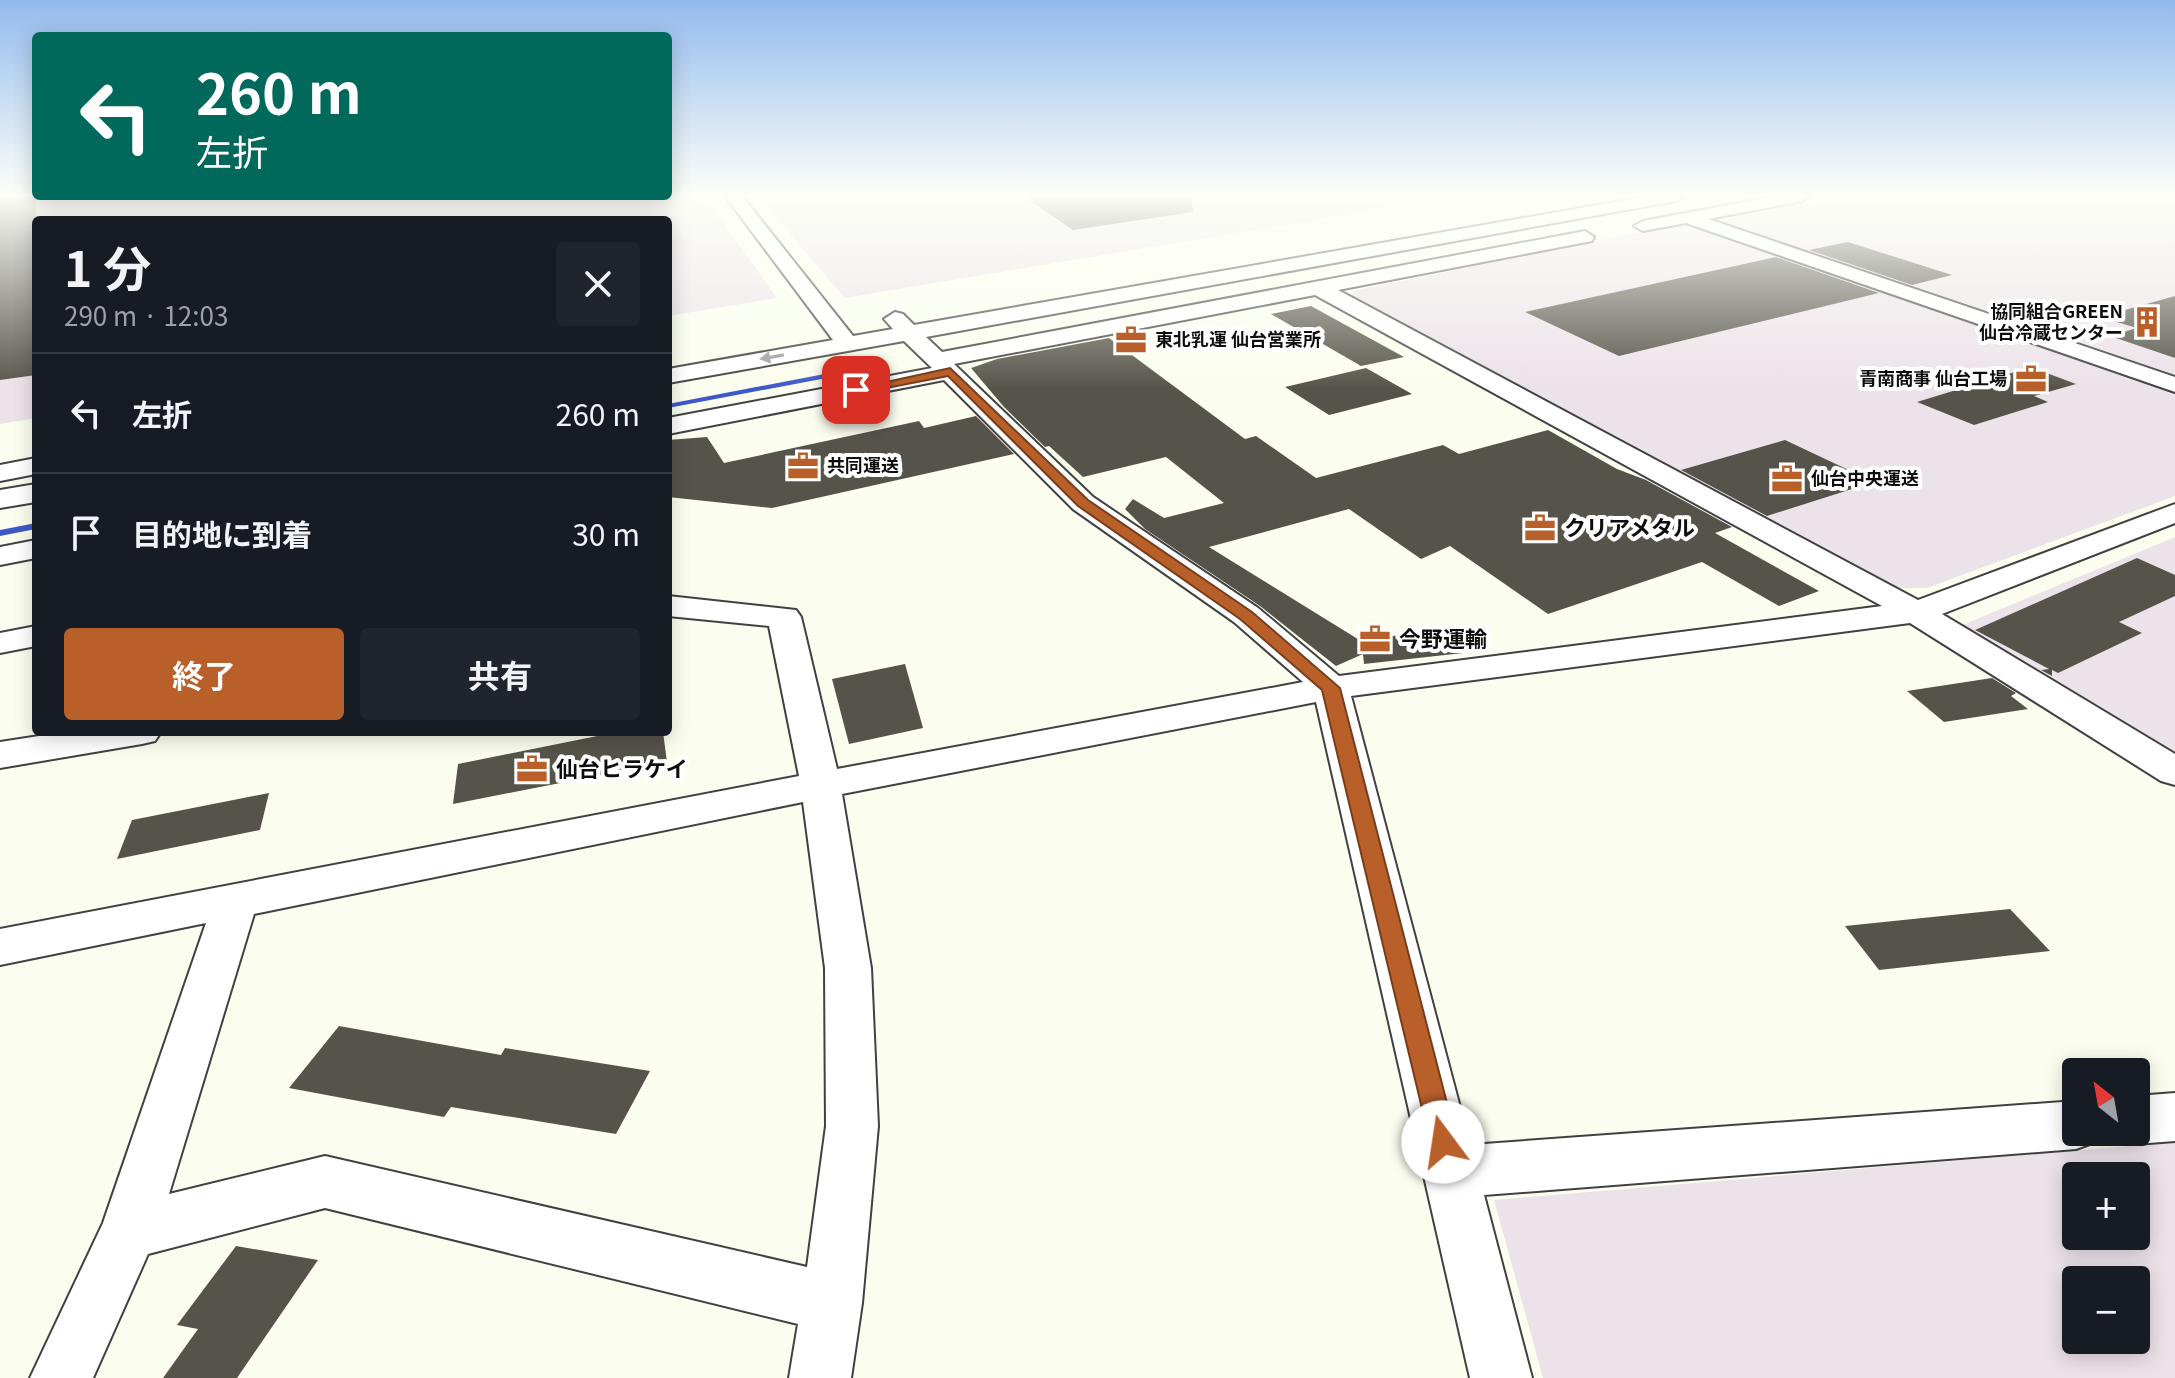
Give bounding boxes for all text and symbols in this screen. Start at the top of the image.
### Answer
text: 260 m [196,49,362,130]
icon: left [64,64,168,168]
text: 左折 [196,124,268,176]
text: 1 分 [64,231,151,301]
button: close [556,242,640,326]
text: 290 m · 12:03 [64,296,228,333]
place label: 協同組合GREEN 仙台冷蔵センター [1979,297,2123,344]
building icon: 協同組合GREEN 仙台冷蔵センター [2130,305,2164,339]
office icon: 東北乳運 仙台営業所 [1114,323,1148,357]
place label: 東北乳運 仙台営業所 [1155,325,1321,351]
one-way arrow [760,352,785,364]
pin [822,356,890,424]
office icon: 青南商事 仙台工場 [2014,362,2048,396]
place label: 青南商事 仙台工場 [1859,364,2007,390]
icon: arrive [834,368,878,412]
icon: left [64,391,108,435]
text: 左折 [132,391,192,435]
text: 260 m [556,391,640,435]
office icon: 共同運送 [786,449,820,483]
place label: 共同運送 [827,451,899,477]
office icon: 仙台中央運送 [1770,462,1804,496]
place label: 仙台中央運送 [1811,464,1919,490]
place label: クリアメタル [1564,510,1695,542]
icon: arrive [64,511,108,555]
text: 目的地に到着 [132,511,312,555]
text: 30 m [572,511,640,555]
office icon: クリアメタル [1523,511,1557,545]
place label: 今野運輸 [1399,621,1487,653]
office icon: 今野運輸 [1358,622,1392,656]
button: 終了 [64,628,344,720]
button: 共有 [360,628,640,720]
place label: 仙台ヒラケイ [556,751,688,783]
office icon: 仙台ヒラケイ [515,752,549,786]
north arrow [2062,1058,2150,1146]
map controls [2062,1058,2150,1354]
position arrow [1401,1100,1485,1184]
button: + [2062,1162,2150,1250]
button: − [2062,1266,2150,1354]

